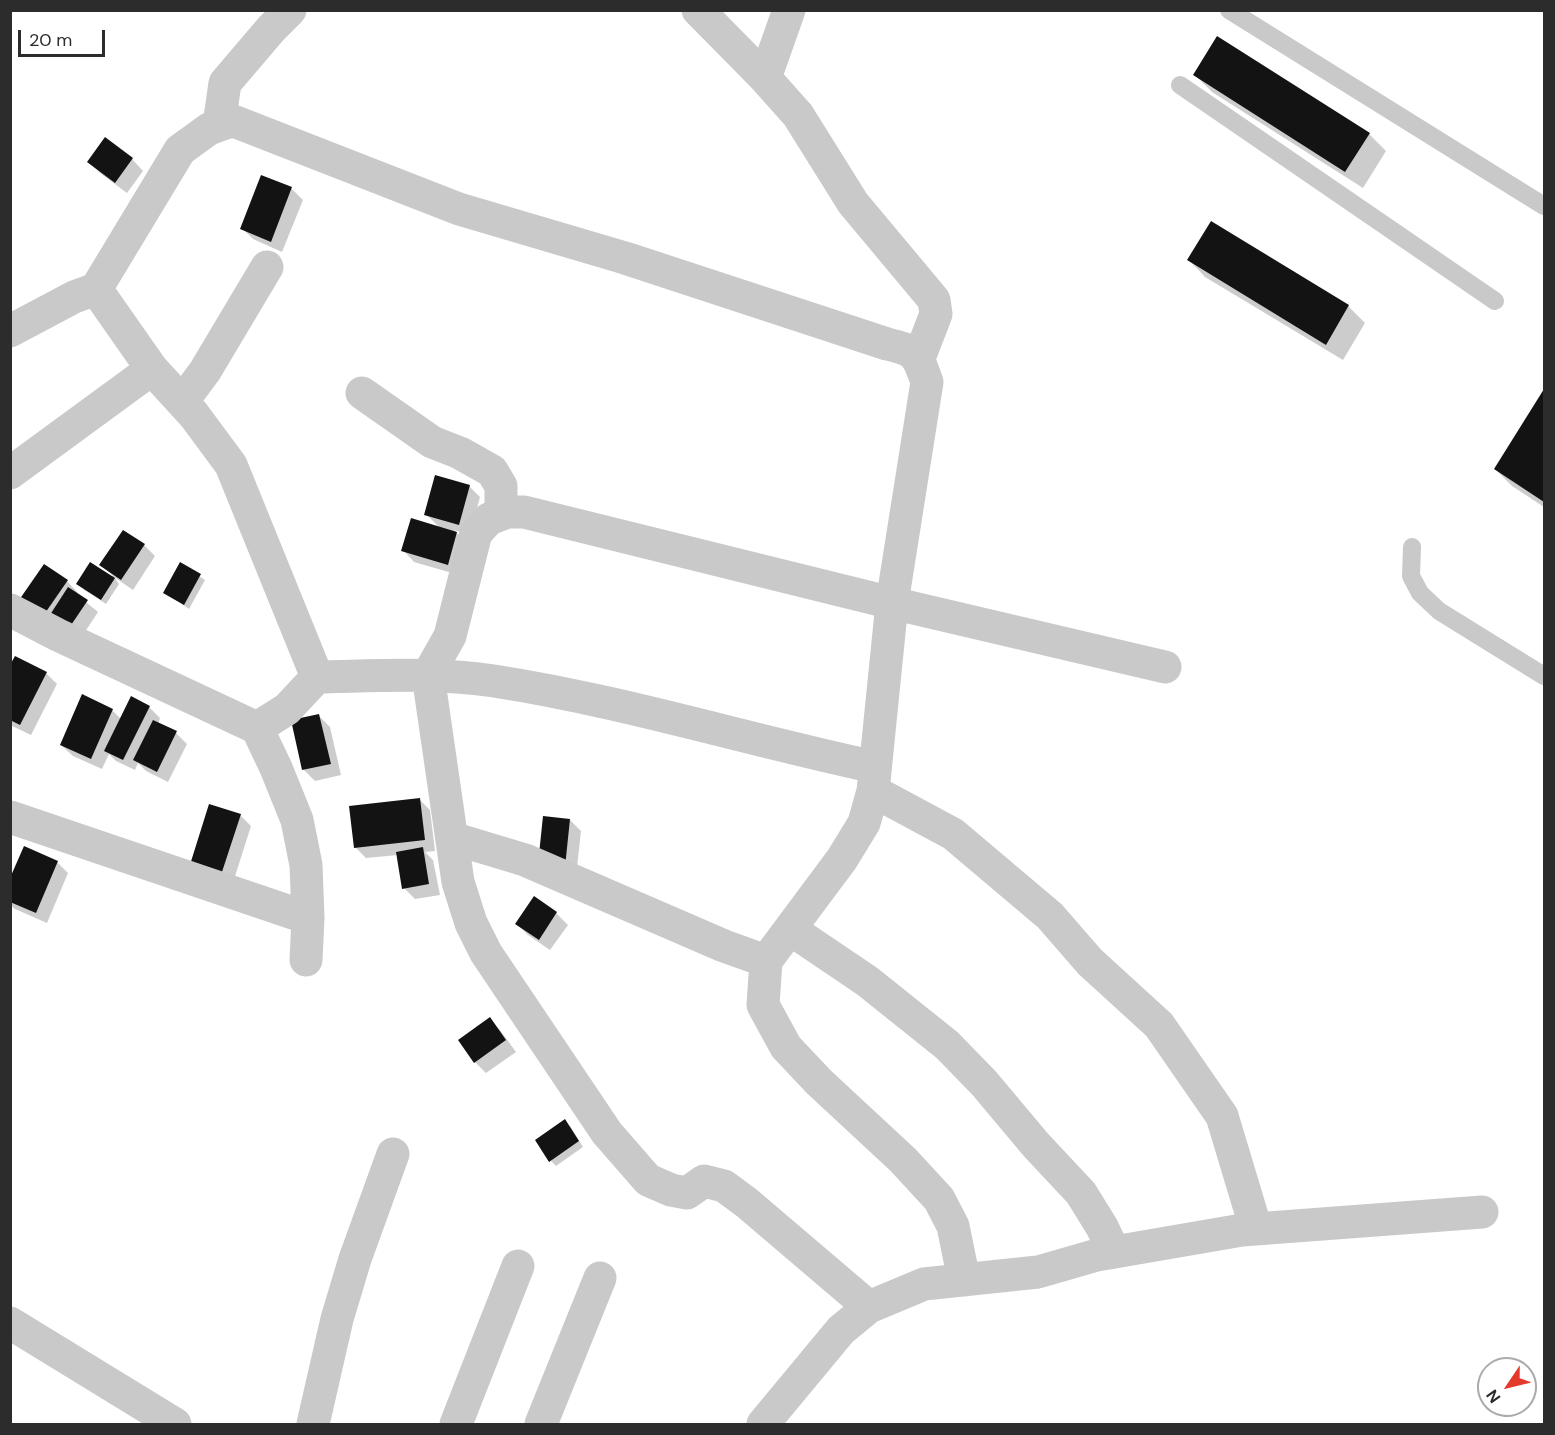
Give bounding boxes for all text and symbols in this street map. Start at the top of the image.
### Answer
scale bar [21,18,108,56]
text: 20 m [29,28,72,52]
north arrow [1477,1357,1537,1417]
text: N [1482,1386,1505,1407]

